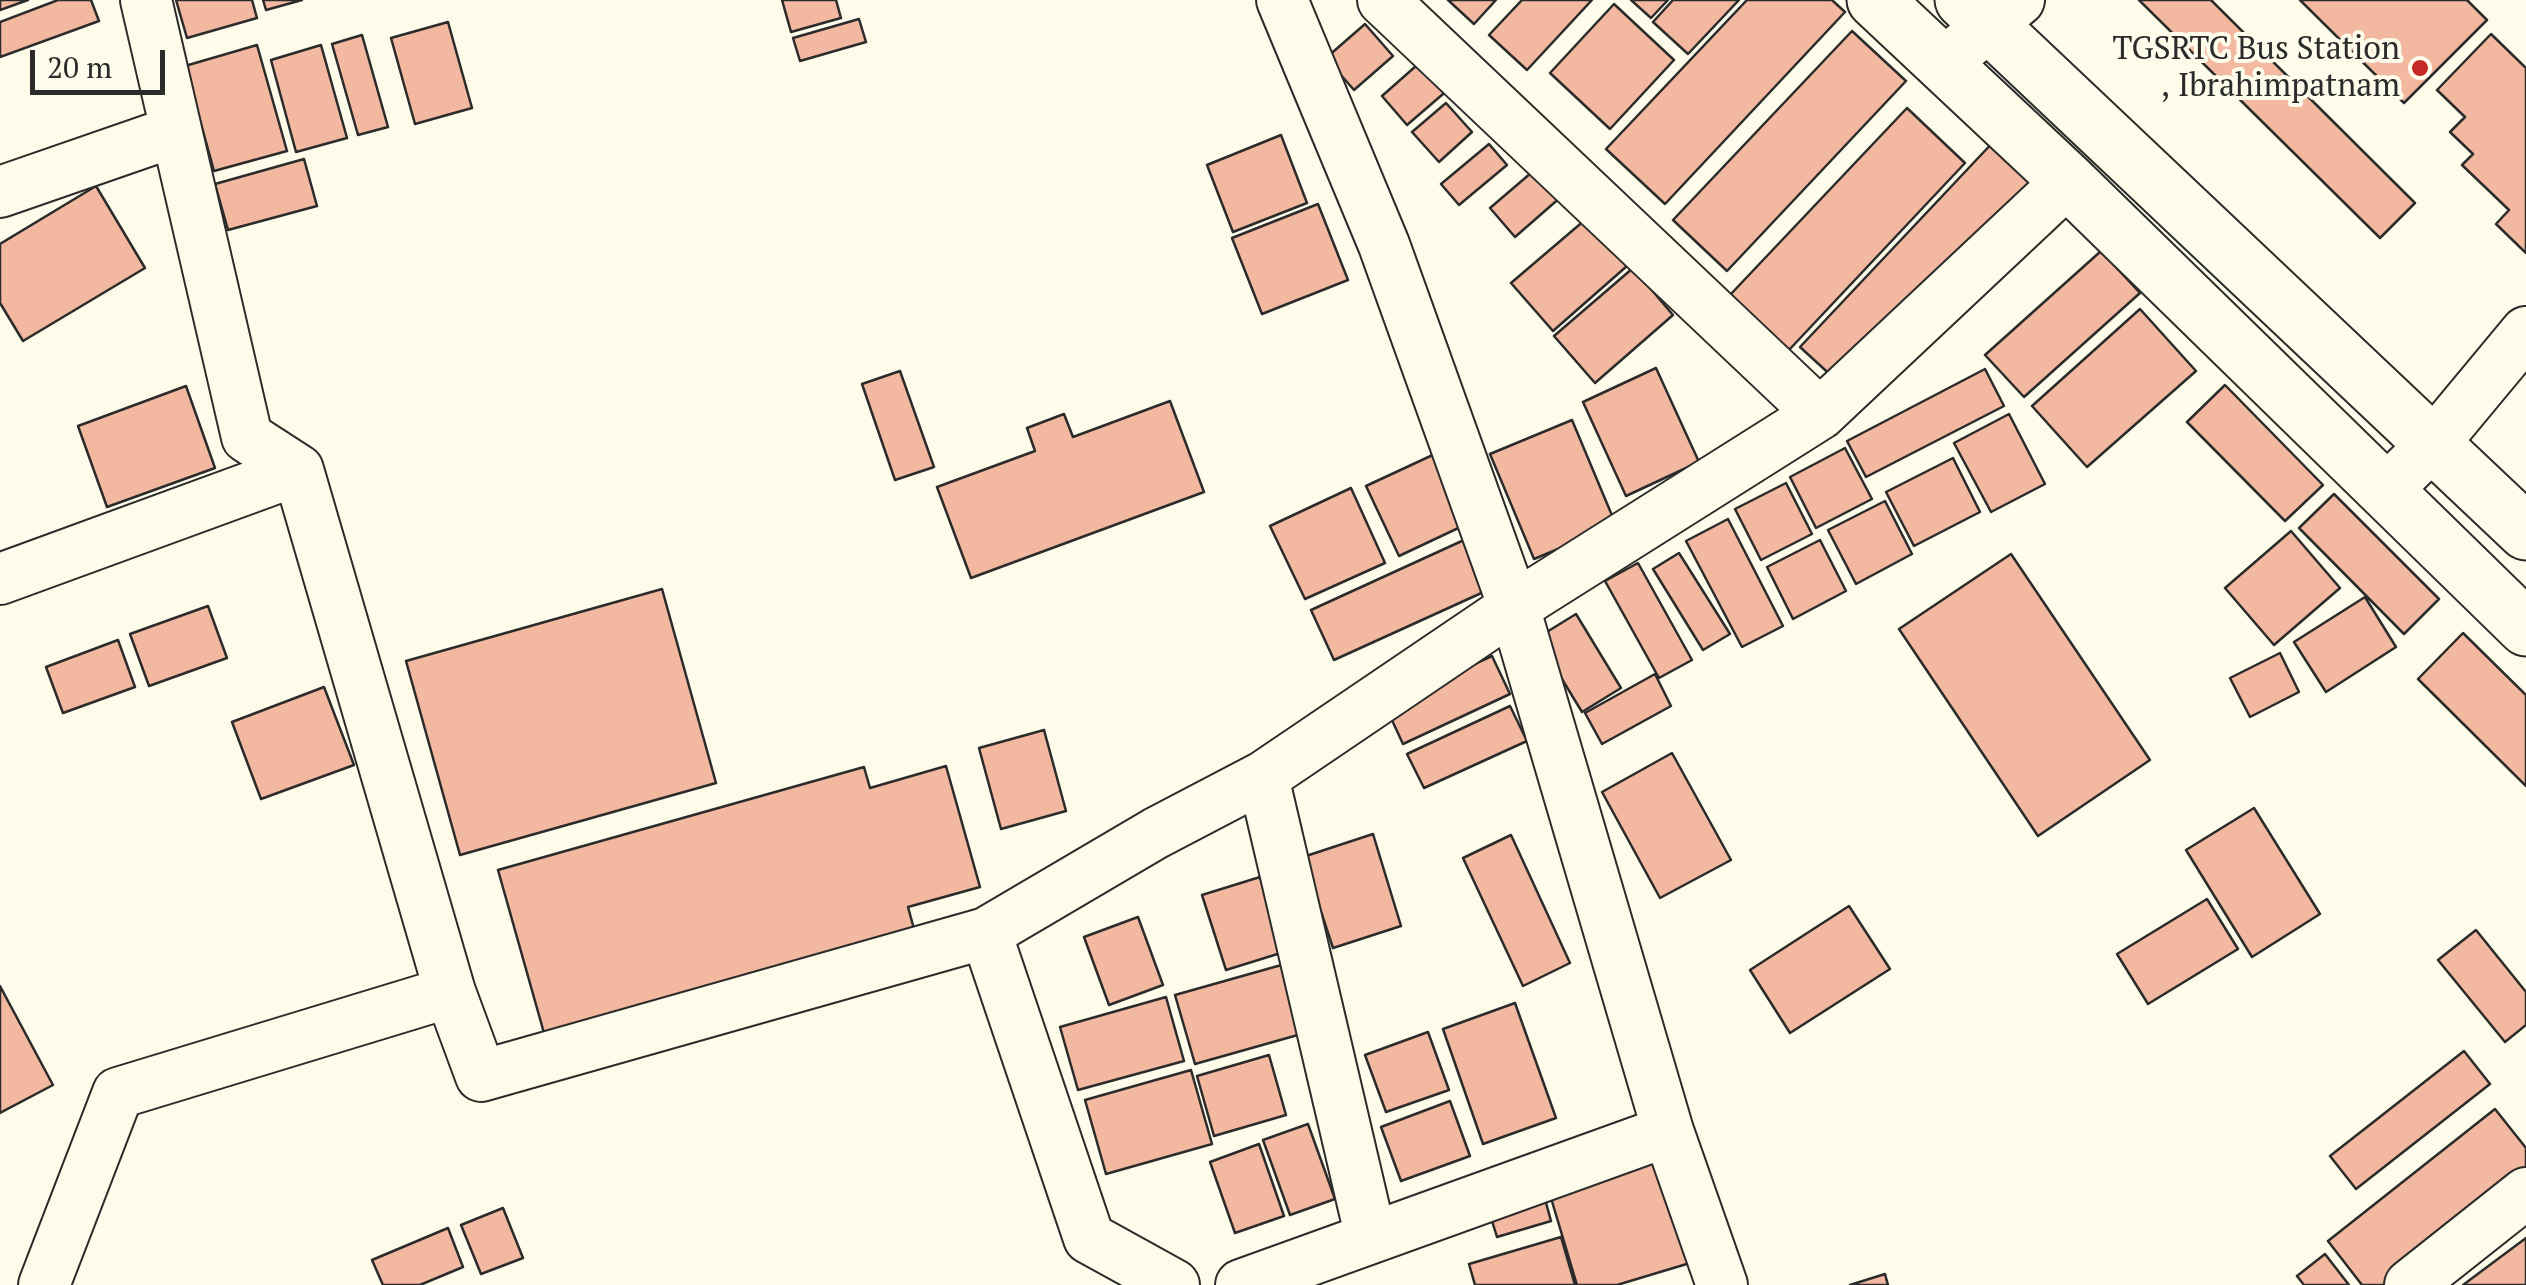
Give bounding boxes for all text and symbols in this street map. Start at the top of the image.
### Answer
scale bar [35,30,170,92]
place label: TGSRTC Bus Station , Ibrahimpatnam [2112,31,2400,106]
text: 20 m [47,47,112,87]
marker: TGSRTC Bus Station , Ibrahimpatnam [2409,57,2431,79]

